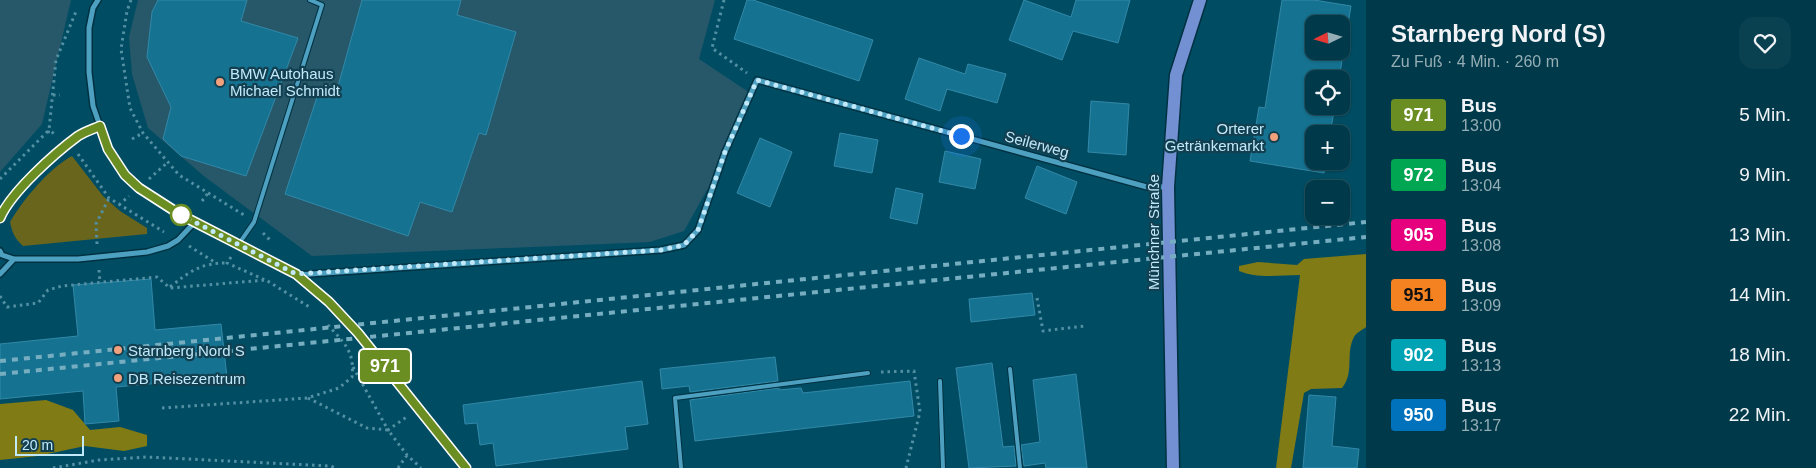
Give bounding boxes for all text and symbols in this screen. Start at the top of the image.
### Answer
north arrow [1305,15,1350,60]
map controls [1305,15,1350,225]
button: heart [1739,17,1791,69]
text: Starnberg Nord (S) [1391,20,1606,47]
text: Zu Fuß · 4 Min. · 260 m [1391,53,1559,70]
place label: BMW Autohaus Michael Schmidt [230,65,341,99]
button: locate [1305,70,1350,115]
marker: BMW Autohaus Michael Schmidt [214,76,226,88]
text: Bus [1461,95,1497,116]
text: 5 Min. [1739,104,1791,125]
text: 971 [1403,105,1434,125]
text: 13:00 [1461,117,1501,134]
place label: Orterer Getränkemarkt [1165,120,1265,154]
your location [949,124,974,149]
button: + [1305,125,1350,170]
street label: Seilerweg [1003,127,1071,161]
marker: Orterer Getränkemarkt [1268,131,1280,143]
text: Bus [1461,155,1497,176]
text: 9 Min. [1739,164,1791,185]
text: 972 [1403,165,1434,185]
street label: Münchner Straße [1145,174,1162,290]
text: 13:04 [1461,177,1501,194]
button: − [1305,180,1350,225]
unlabelled marker [170,204,192,226]
text: Bus [1461,215,1497,236]
text: 13 Min. [1729,224,1791,245]
text: 905 [1403,225,1434,245]
text: 13:08 [1461,237,1501,254]
text: Bus [1461,275,1497,296]
text: 14 Min. [1729,284,1791,305]
text: 951 [1403,285,1434,305]
text: 13:09 [1461,297,1501,314]
text: Bus [1461,335,1497,356]
place label: Starnberg Nord S [128,342,245,359]
marker: Starnberg Nord S [112,344,124,356]
text: 18 Min. [1729,344,1791,365]
text: 902 [1403,345,1434,365]
line badge: 971 [356,350,414,382]
text: 971 [370,356,400,376]
text: 13:13 [1461,357,1501,374]
place label: DB Reisezentrum [128,370,246,387]
marker: DB Reisezentrum [112,372,124,384]
text: Bus [1461,395,1497,416]
text: 22 Min. [1729,404,1791,425]
text: 950 [1403,405,1434,425]
text: 13:17 [1461,417,1501,434]
scale bar [15,433,84,456]
text: 20 m [22,437,53,453]

